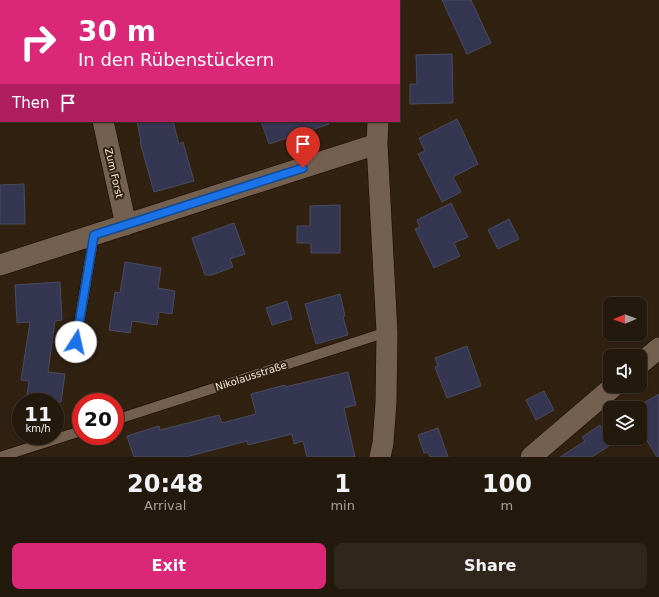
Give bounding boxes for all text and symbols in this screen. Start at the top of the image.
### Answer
text: 30 m [78,15,156,48]
icon: right [12,16,64,68]
text: In den Rübenstückern [78,49,274,70]
icon: arrive [57,92,79,114]
text: Then [12,94,49,112]
pin [286,127,320,168]
icon: arrive [292,133,314,155]
street label: Zum Forst [103,147,125,199]
north arrow [603,297,647,341]
map controls [603,297,647,445]
position arrow [55,321,97,363]
button: sound [603,349,647,393]
street label: Nikolausstraße [214,359,288,393]
speed limit sign: 20 [72,393,124,445]
button: layers [603,401,647,445]
text: 11 [24,402,52,426]
text: km/h [25,423,51,434]
text: 20:48 [127,470,203,498]
text: 1 [334,470,351,498]
text: 100 [482,470,532,498]
text: Arrival [144,498,186,513]
text: min [330,498,355,513]
text: m [501,498,513,513]
button: Exit [12,543,326,589]
button: Share [334,543,647,589]

